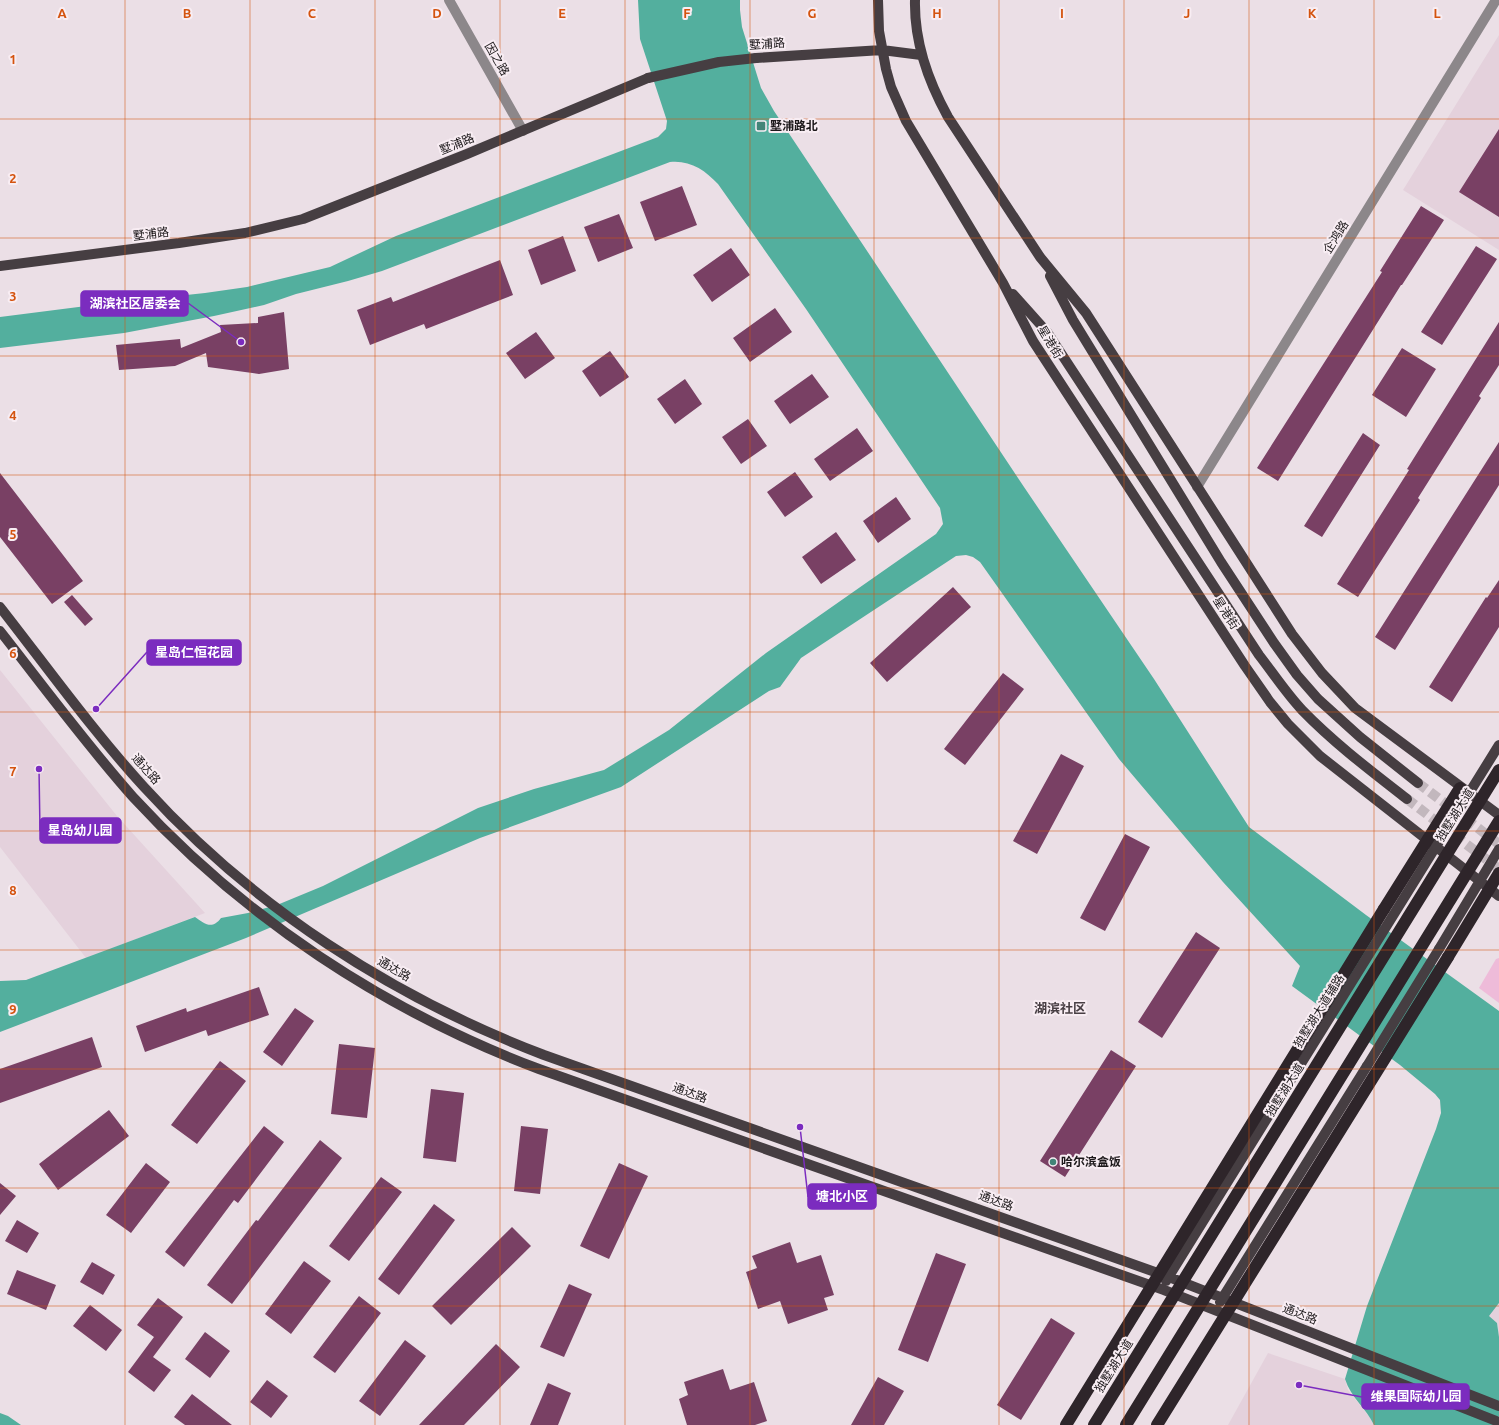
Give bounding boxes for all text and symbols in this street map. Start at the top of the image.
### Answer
text: A [57,6,67,20]
text: B [183,6,192,20]
text: C [308,6,317,20]
text: D [432,6,442,20]
text: E [558,6,566,20]
text: F [683,6,691,20]
text: G [808,6,817,20]
text: H [932,6,942,20]
text: I [1060,6,1064,20]
text: J [1184,6,1190,20]
text: K [1308,6,1317,20]
text: L [1433,6,1441,20]
street label: 墅浦路 [749,36,785,51]
street label: 因之路 [483,40,512,78]
text: 1 [9,52,17,66]
place label: 墅浦路北 [770,119,818,132]
marker: 墅浦路北 [755,120,767,132]
street label: 墅浦路 [438,131,476,156]
text: 2 [9,171,17,185]
street label: 企鸿路 [1321,218,1351,255]
street label: 墅浦路 [132,225,170,242]
text: 3 [9,289,17,303]
callout: 湖滨社区居委会 [81,291,188,316]
text: 湖滨社区居委会 [89,296,181,310]
street label: 星港街 [1036,323,1065,361]
text: 4 [9,408,17,422]
text: 5 [9,527,17,541]
street label: 星港街 [1211,594,1242,631]
callout: 星岛仁恒花园 [147,640,241,665]
text: 星岛仁恒花园 [155,645,233,659]
text: 6 [9,646,17,660]
street label: 通达路 [129,751,163,786]
text: 7 [9,764,17,778]
street label: 独墅湖大道 [1433,786,1476,844]
callout: 星岛幼儿园 [40,818,121,843]
text: 星岛幼儿园 [47,823,113,837]
text: 8 [9,883,17,897]
street label: 通达路 [375,954,413,983]
street label: 独墅湖大道辅路 [1291,972,1346,1050]
district label: 湖滨社区 [1034,1001,1086,1015]
text: 9 [9,1002,17,1016]
street label: 独墅湖大道 [1263,1061,1306,1119]
street label: 通达路 [671,1080,709,1105]
place label: 哈尔滨盒饭 [1061,1155,1121,1168]
marker: 哈尔滨盒饭 [1048,1157,1058,1167]
callout: 塘北小区 [808,1184,876,1209]
street label: 通达路 [977,1188,1015,1213]
text: 塘北小区 [816,1189,868,1203]
street label: 通达路 [1281,1301,1319,1326]
street label: 独墅湖大道 [1092,1337,1135,1395]
callout: 维果国际幼儿园 [1362,1384,1469,1409]
text: 维果国际幼儿园 [1370,1389,1462,1403]

